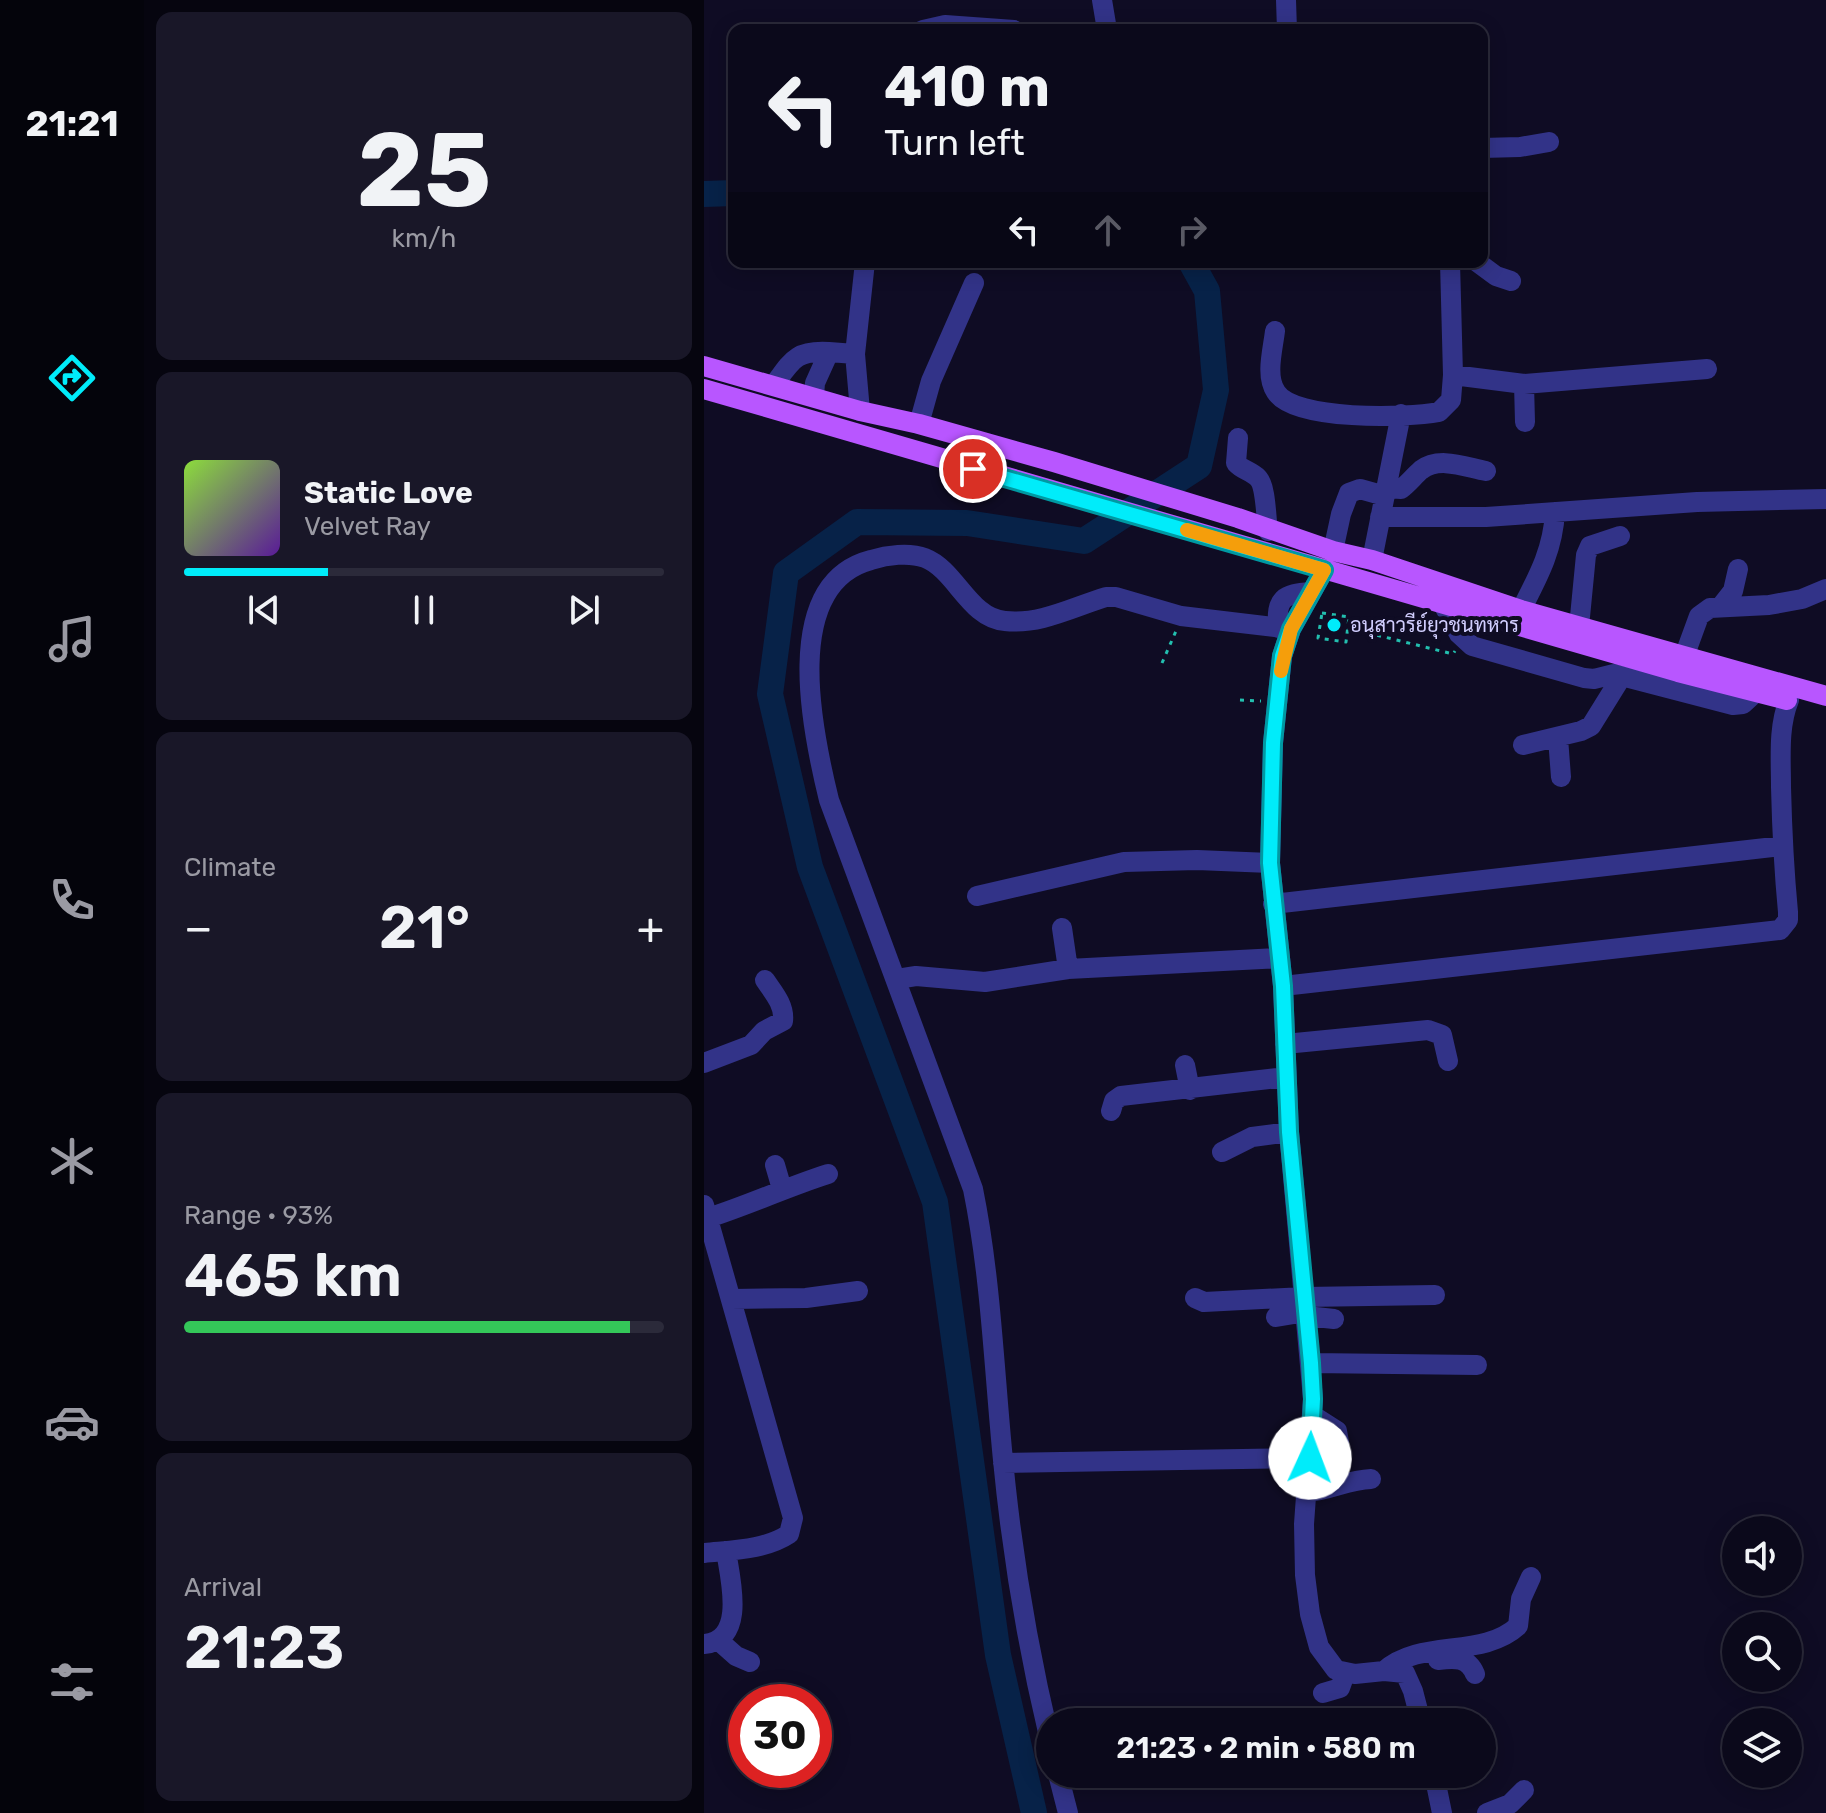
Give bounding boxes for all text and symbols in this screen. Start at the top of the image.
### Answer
text: 410 m [884,54,1050,120]
icon: left [752,56,856,160]
text: 21:21 [25,102,119,145]
text: 25 [357,109,491,232]
text: Turn left [884,121,1025,164]
icon: left [1002,208,1046,252]
icon: ahead [1086,208,1130,252]
icon: right [1170,208,1214,252]
text: km/h [392,223,456,254]
icon: directions [44,350,100,406]
pin [939,435,1007,503]
icon: arrive [951,447,995,491]
text: Static Love [304,475,473,511]
text: Velvet Ray [304,511,431,542]
icon: previous [242,588,286,632]
icon: pause [402,588,446,632]
icon: next [562,588,606,632]
icon: music [44,611,100,667]
place label: อนุสาวรีย์ยุวชนทหาร [1350,611,1519,639]
marker: อนุสาวรีย์ยุวชนทหาร [1325,616,1343,634]
text: Climate [184,852,276,883]
icon: phone [44,872,100,928]
text: 21° [379,892,470,963]
text: − [184,902,213,954]
text: + [637,902,664,954]
icon: climate [44,1133,100,1189]
text: Range · 93% [184,1200,333,1231]
text: 465 km [184,1240,402,1311]
icon: car [44,1394,100,1450]
position arrow [1268,1416,1352,1500]
map controls [1722,1516,1802,1788]
button: sound [1722,1516,1802,1596]
text: Arrival [184,1572,262,1603]
text: 21:23 [184,1612,344,1683]
button: search [1722,1612,1802,1692]
icon: filters [44,1654,100,1710]
speed limit sign: 30 [728,1684,832,1788]
button: layers [1722,1708,1802,1788]
text: 21:23 · 2 min · 580 m [1116,1730,1416,1766]

